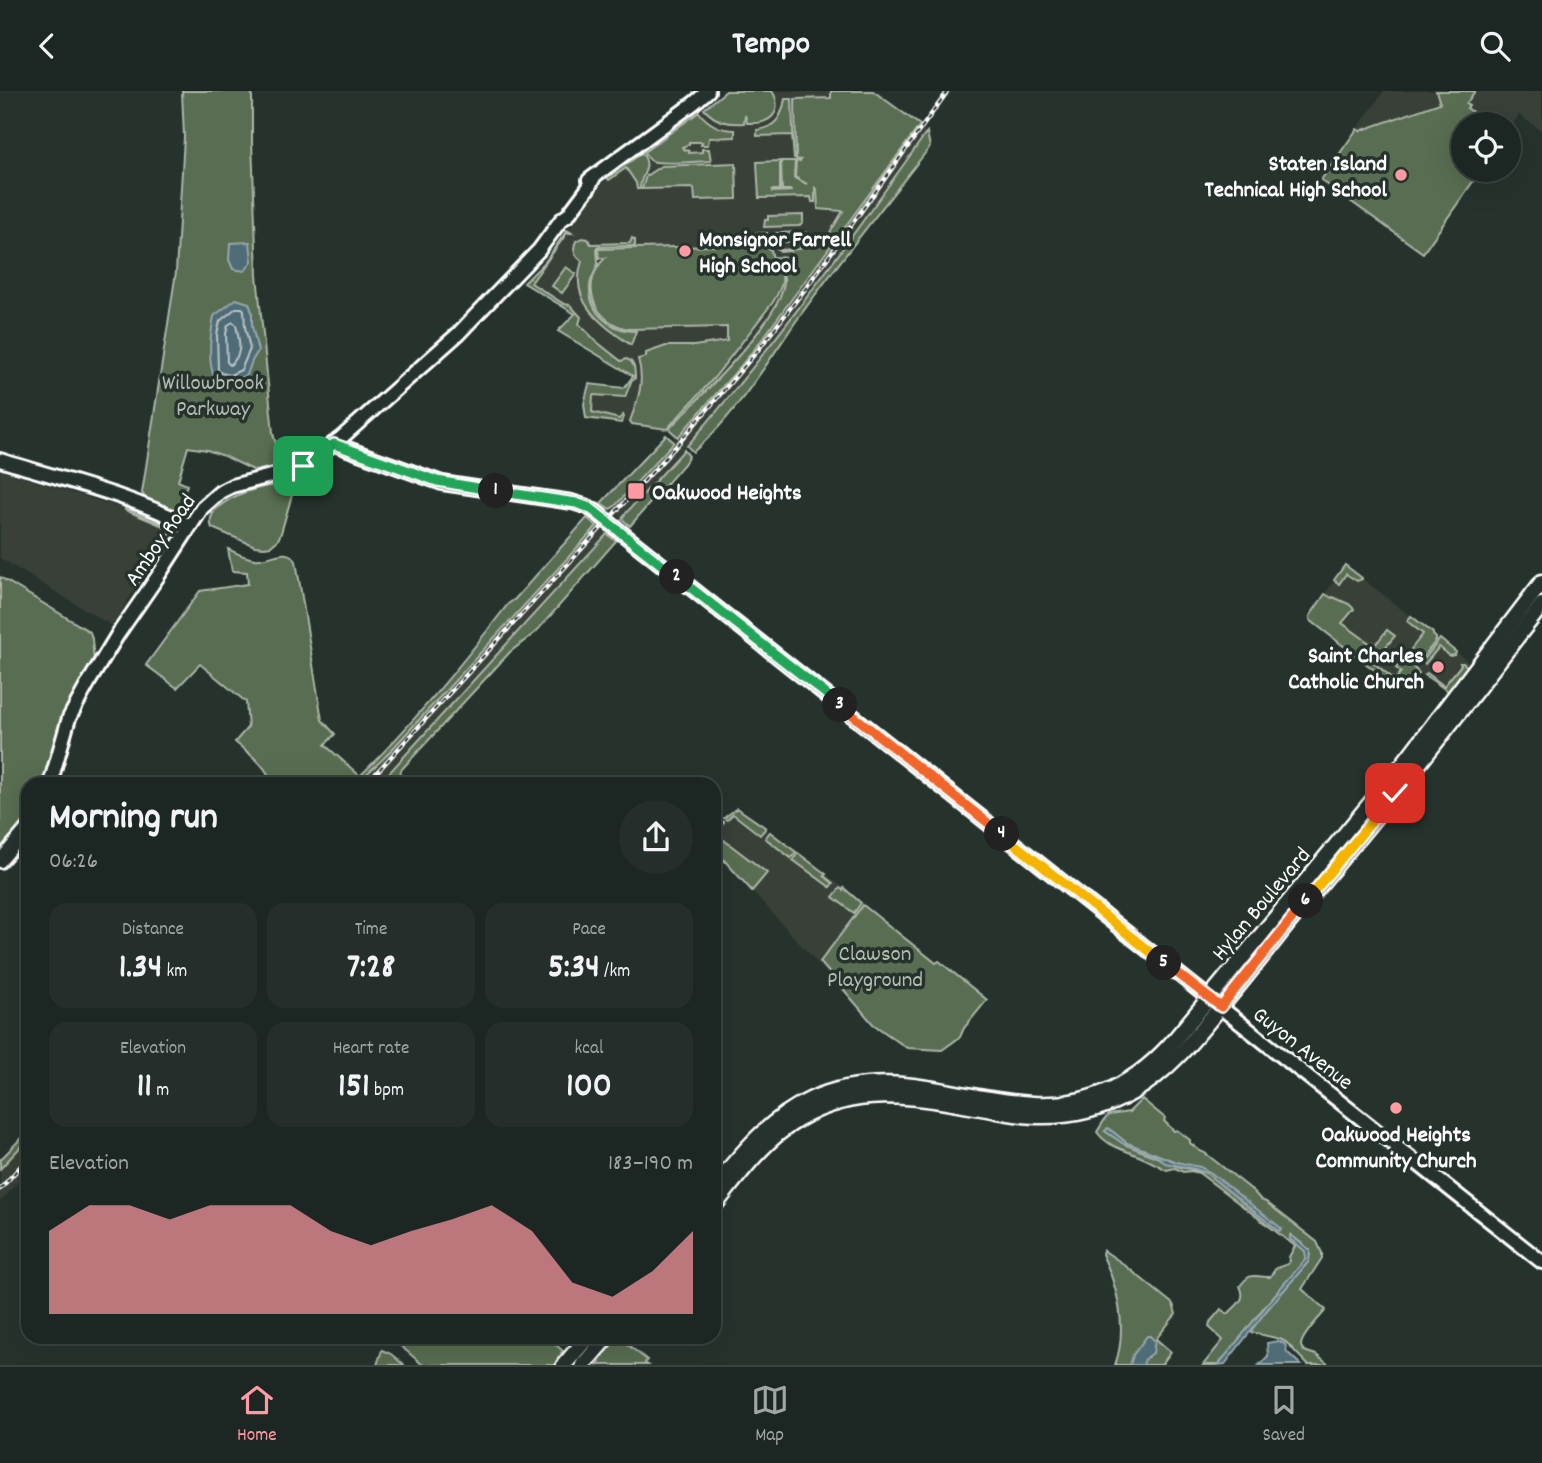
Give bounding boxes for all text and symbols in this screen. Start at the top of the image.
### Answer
text: Tempo [732,23,810,69]
icon: back [28,27,66,65]
icon: search [1476,27,1514,65]
map controls [1451,112,1521,182]
button: locate [1451,112,1521,182]
place label: Staten Island Technical High School [1205,149,1388,208]
marker: Staten Island Technical High School [1393,167,1409,183]
place label: Monsignor Farrell High School [699,225,852,284]
marker: Monsignor Farrell High School [677,243,693,259]
park label: Willowbrook Parkway [162,368,264,427]
pin [273,436,333,496]
icon: arrive [284,447,322,485]
pin: 1 [478,473,514,509]
text: 1 [493,477,498,504]
place label: Oakwood Heights [652,478,802,511]
marker: Oakwood Heights [626,481,646,501]
street label: Amboy Road [118,488,206,594]
pin: 2 [660,559,694,595]
text: 2 [672,563,681,590]
place label: Saint Charles Catholic Church [1288,641,1424,700]
marker: Saint Charles Catholic Church [1430,659,1446,675]
pin: 3 [822,687,858,723]
text: 3 [835,691,844,718]
pin [1365,763,1425,823]
icon: check [1376,774,1414,812]
text: Morning run [49,792,218,847]
button: share [619,800,693,874]
pin: 4 [984,817,1020,851]
text: 4 [998,820,1005,847]
street label: Hylan Boulevard [1205,841,1320,969]
text: 06:26 [49,846,98,879]
pin: 6 [1288,883,1324,919]
text: 6 [1301,887,1310,914]
text: Distance [122,917,184,944]
text: Time [355,917,387,944]
text: Pace [572,917,606,944]
park label: Clawson Playground [827,939,923,998]
text: 1.34 [119,944,162,994]
text: 7:28 [347,944,395,994]
text: 5:34 [548,944,600,994]
pin: 5 [1146,945,1182,981]
text: 5 [1159,949,1168,976]
text: km [162,959,187,986]
text: /km [600,959,630,986]
street label: Guyon Avenue [1244,1000,1359,1100]
text: Elevation [120,1036,186,1063]
text: Heart rate [333,1036,409,1063]
text: kcal [575,1036,603,1063]
text: 11 [137,1063,152,1113]
text: 151 [338,1063,370,1113]
text: 100 [566,1063,612,1113]
text: m [152,1078,169,1105]
text: bpm [370,1078,404,1105]
marker: Oakwood Heights Community Church [1388,1100,1404,1116]
place label: Oakwood Heights Community Church [1315,1120,1477,1179]
text: Elevation [49,1148,129,1181]
text: 183–190 m [608,1148,693,1181]
tab: Home [237,1381,277,1450]
tab: Map [751,1381,789,1450]
tab: Saved [1263,1381,1305,1450]

